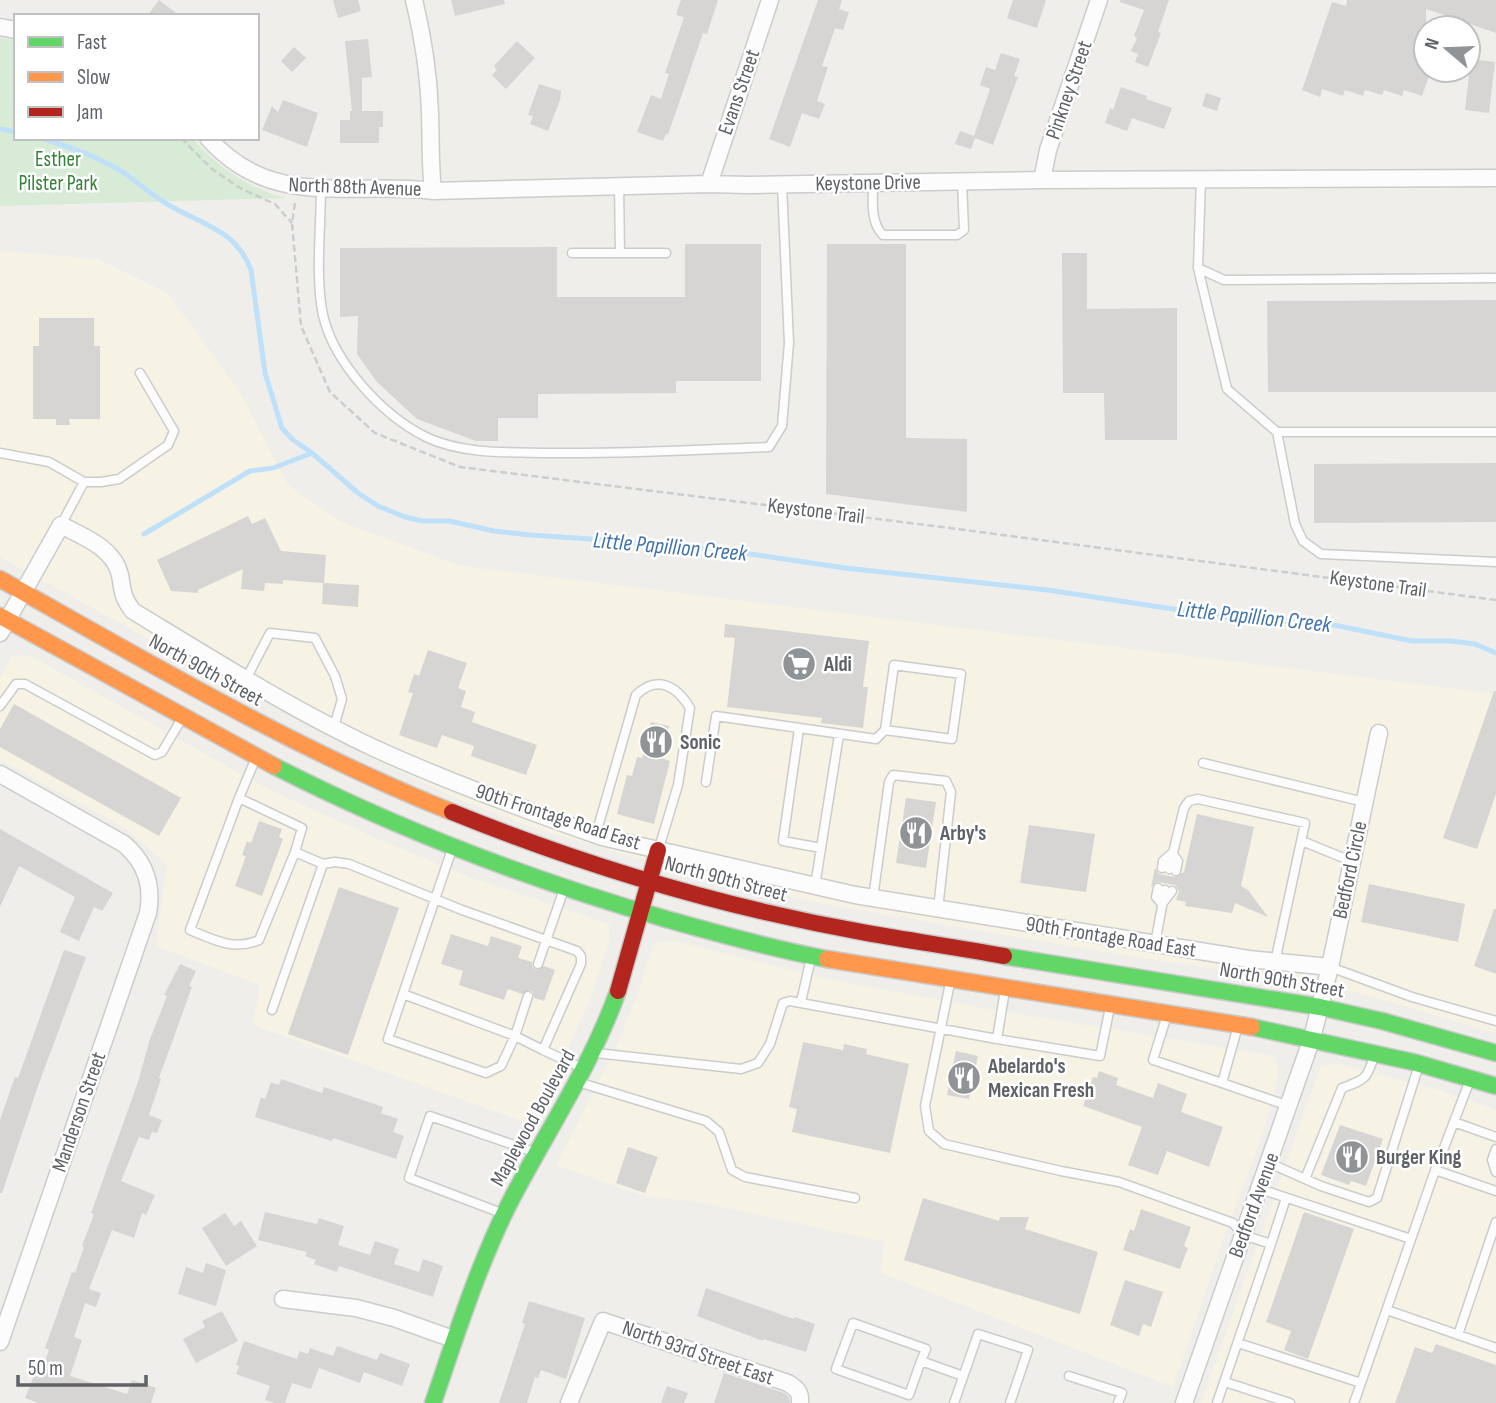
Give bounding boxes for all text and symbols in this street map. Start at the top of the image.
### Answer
legend [14,14,259,140]
north arrow [1412,14,1482,84]
text: Fast [77,30,107,55]
text: N [1420,35,1445,52]
street label: Pinkney Street [1040,37,1098,143]
street label: Evans Street [713,46,765,138]
text: Slow [77,65,111,90]
text: Jam [76,100,103,125]
park label: Esther Pilster Park [19,147,97,196]
street label: Keystone Drive [815,170,921,196]
street label: North 88th Avenue [288,172,422,202]
street label: Keystone Trail [766,493,866,529]
water label: Little Papillion Creek [592,526,750,568]
street label: Keystone Trail [1328,565,1428,603]
water label: Little Papillion Creek [1176,595,1334,639]
street label: North 90th Street [145,628,267,712]
supermarket icon: Aldi [780,645,818,683]
place label: Aldi [823,652,852,677]
restaurant icon: Sonic [637,723,675,761]
place label: Sonic [680,730,721,755]
street label: 90th Frontage Road East [472,779,644,855]
restaurant icon: Arby's [897,814,935,852]
street label: Bedford Circle [1327,819,1373,921]
place label: Arby's [939,821,986,846]
street label: North 90th Street [662,851,790,907]
street label: 90th Frontage Road East [1024,911,1198,963]
street label: North 90th Street [1218,957,1346,1003]
street label: Maplewood Boulevard [485,1045,581,1191]
street label: Manderson Street [47,1049,111,1175]
place label: Abelardo's Mexican Fresh [987,1054,1094,1103]
restaurant icon: Abelardo's Mexican Fresh [945,1059,983,1097]
restaurant icon: Burger King [1333,1138,1371,1176]
place label: Burger King [1376,1145,1462,1170]
street label: Bedford Avenue [1223,1149,1285,1261]
street label: North 93rd Street East [619,1315,777,1391]
scale bar [18,1344,145,1388]
text: 50 m [28,1356,63,1381]

